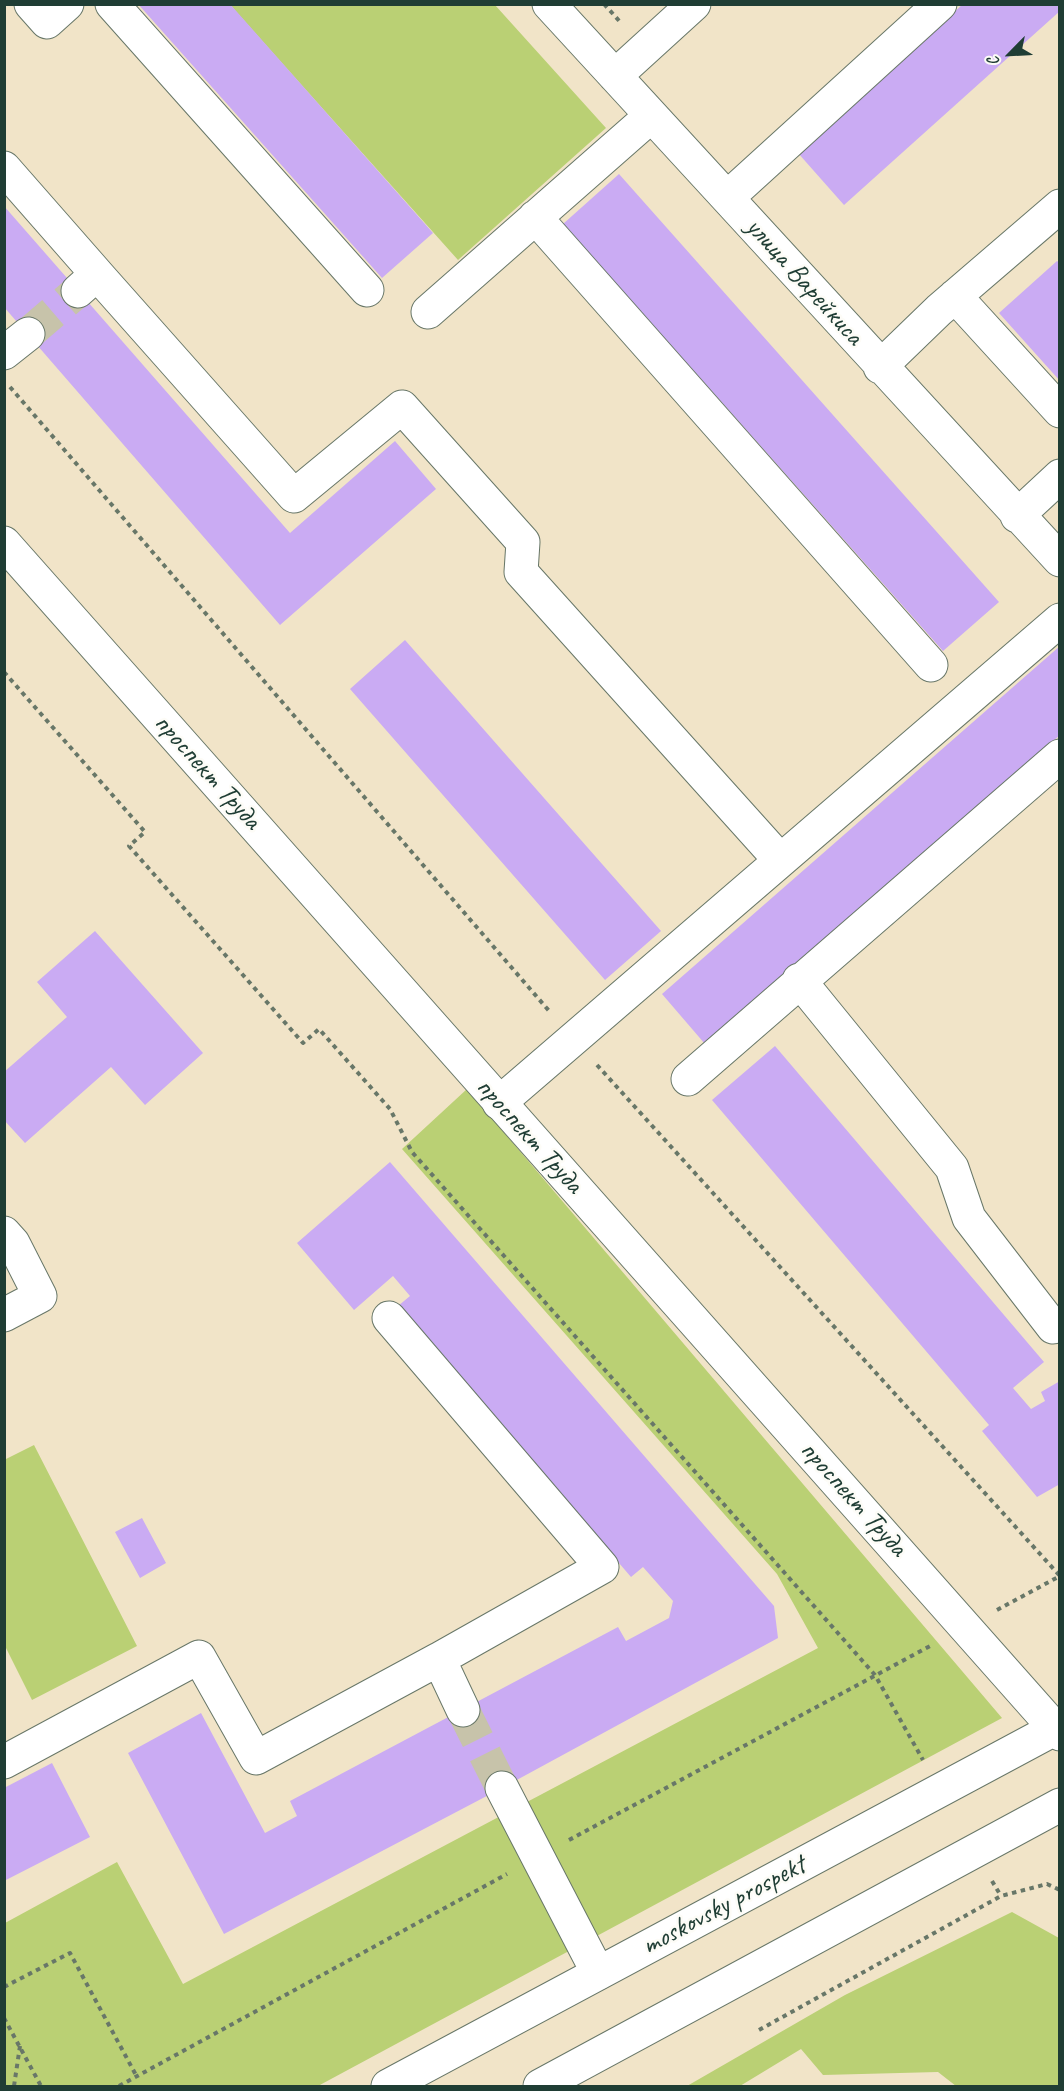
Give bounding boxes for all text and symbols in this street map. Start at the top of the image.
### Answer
north arrow [980,24,1040,84]
text: С [983,54,1004,69]
street label: улица Варейкиса [738,211,870,353]
street label: проспект Труда [146,707,268,837]
street label: проспект Труда [468,1071,590,1201]
street label: проспект Труда [792,1434,914,1564]
street label: moskovsky prospekt [636,1849,812,1963]

